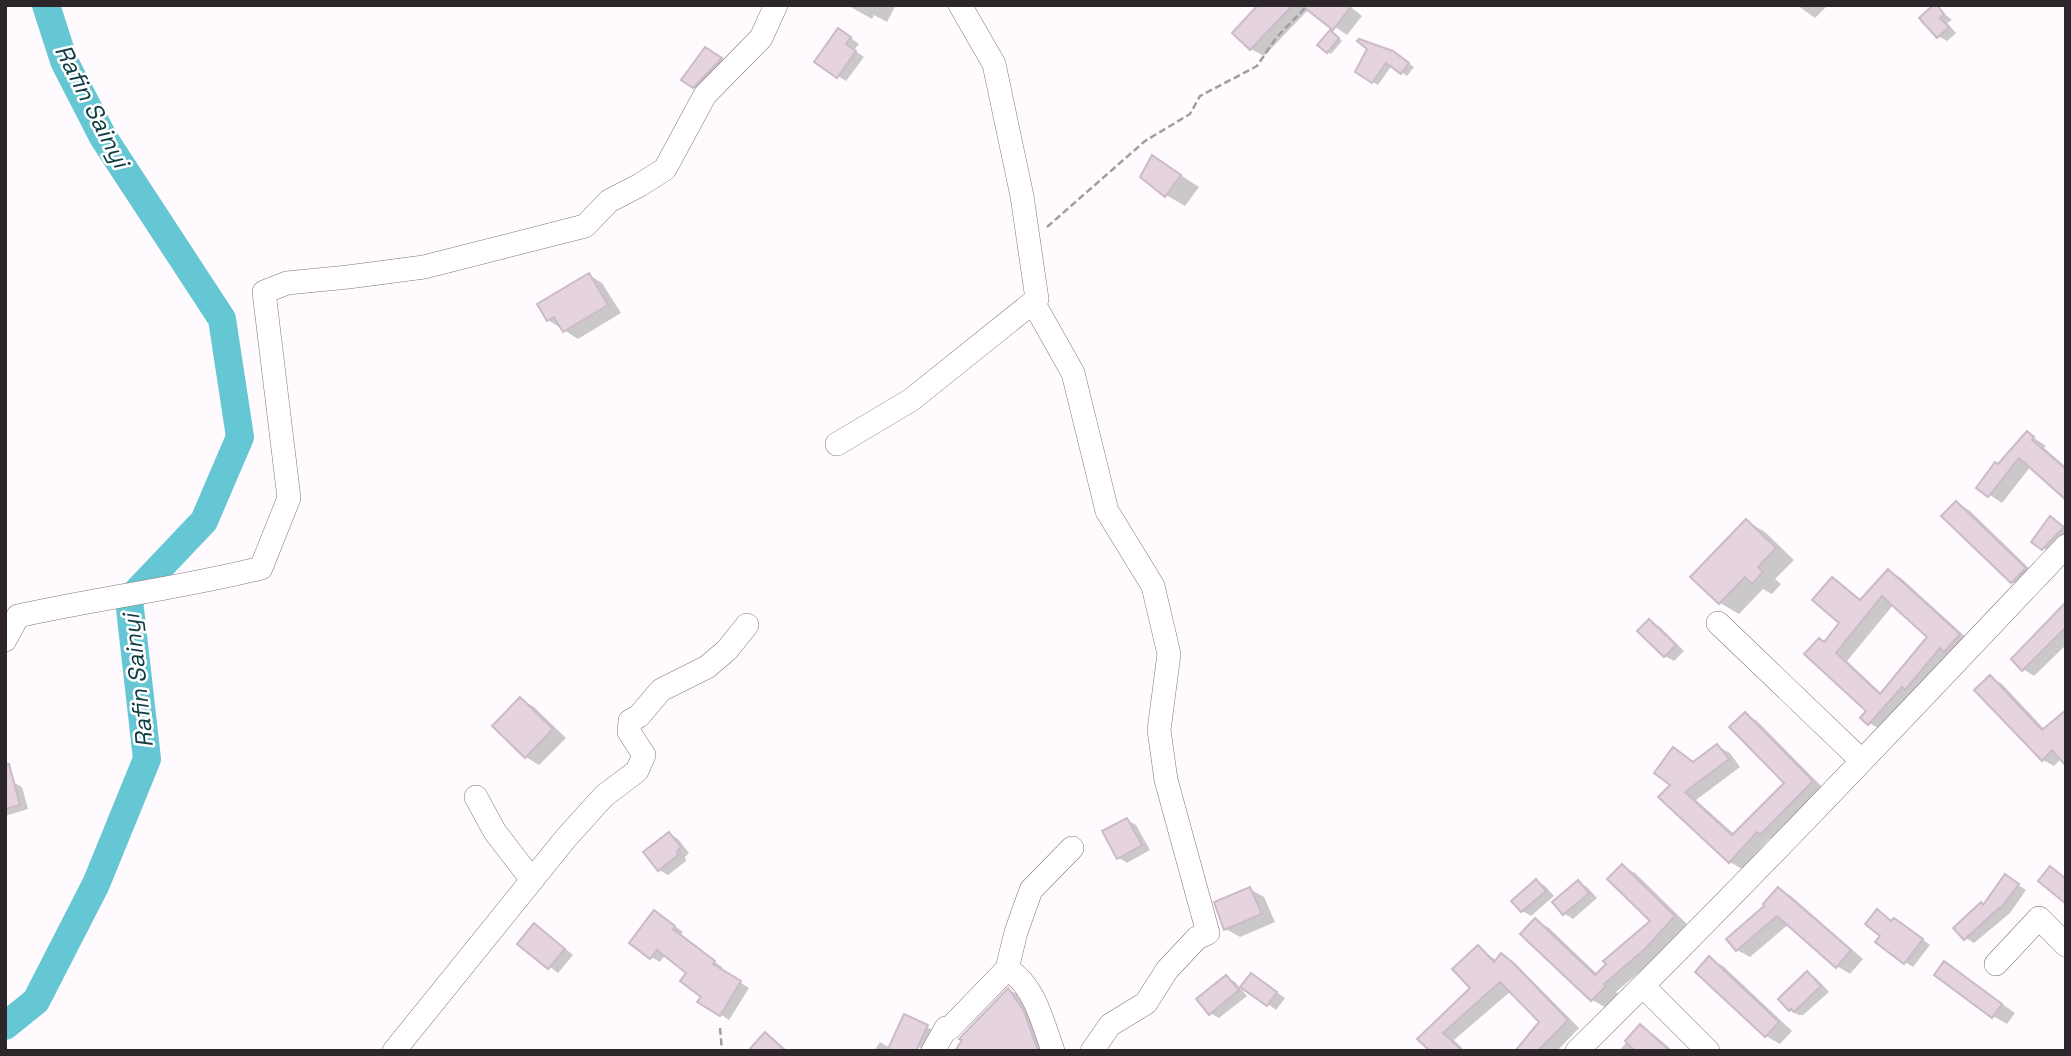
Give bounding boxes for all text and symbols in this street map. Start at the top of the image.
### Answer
water label: Rafin Sainyi [48,39,138,175]
water label: Rafin Sainyi [115,609,160,750]

